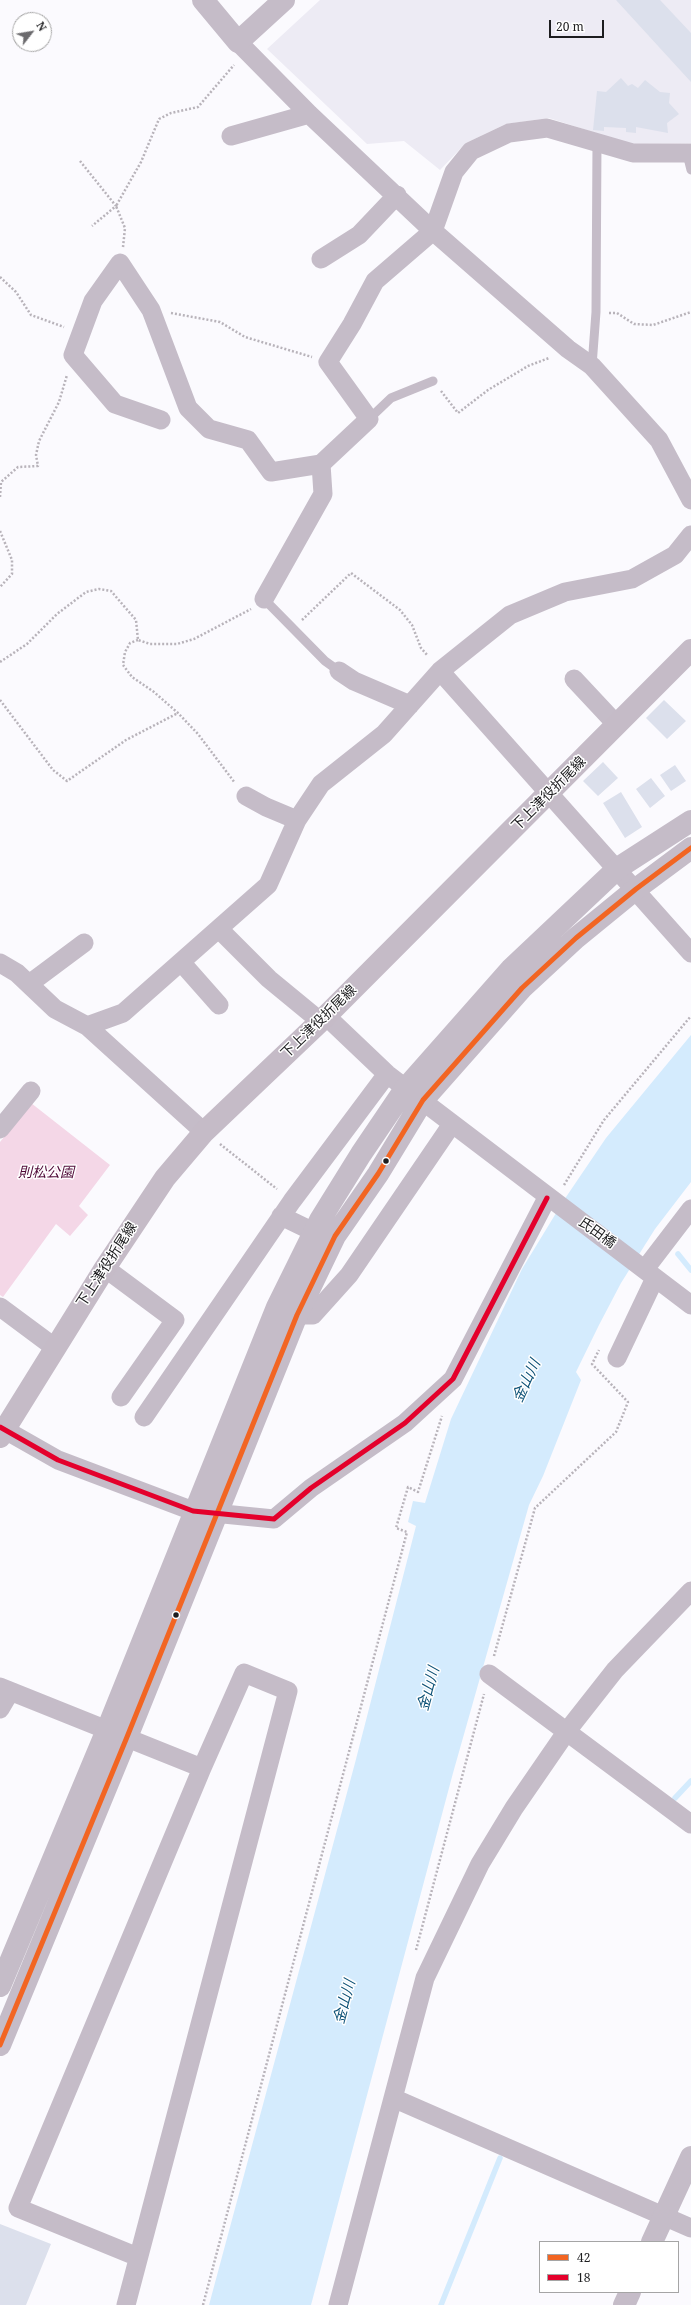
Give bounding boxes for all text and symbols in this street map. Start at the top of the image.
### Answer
north arrow [12,12,52,52]
scale bar [551,12,606,38]
text: N [33,18,51,34]
text: 20 m [556,18,584,35]
street label: 下上津役折尾線 [508,753,590,835]
street label: 下上津役折尾線 [278,982,360,1062]
unlabelled marker [381,1156,391,1166]
park label: 則松公園 [18,1165,74,1181]
street label: 氏田橋 [575,1214,619,1252]
street label: 下上津役折尾線 [73,1219,141,1311]
water label: 金山川 [509,1357,545,1405]
unlabelled marker [171,1610,181,1620]
water label: 金山川 [414,1665,444,1713]
water label: 金山川 [330,1978,360,2026]
legend [539,2241,679,2293]
text: 42 [577,2249,590,2266]
text: 18 [577,2269,590,2286]

